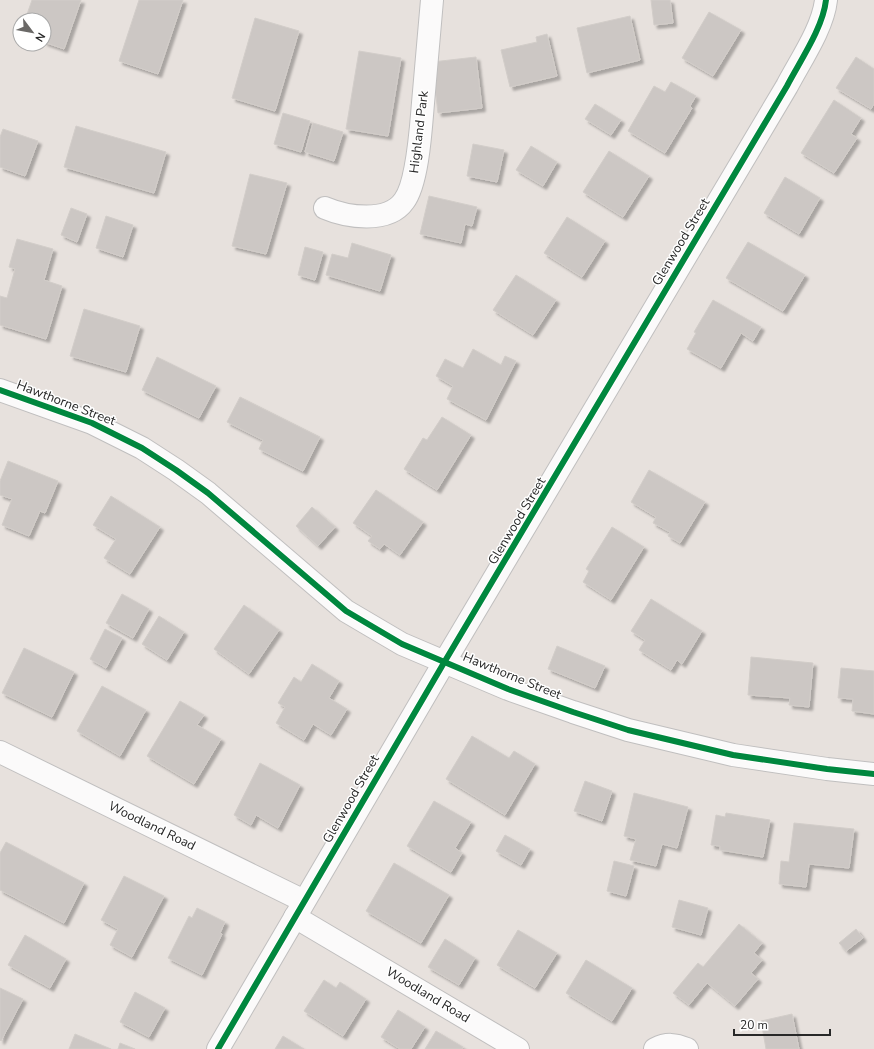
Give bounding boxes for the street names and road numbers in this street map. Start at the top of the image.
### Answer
street label: Highland Park [405,89,433,174]
street label: Glenwood Street [648,194,714,289]
street label: Hawthorne Street [14,376,119,430]
street label: Glenwood Street [484,473,550,568]
street label: Hawthorne Street [460,648,564,704]
street label: Glenwood Street [318,751,384,846]
street label: Woodland Road [105,797,199,855]
street label: Woodland Road [383,963,473,1027]

